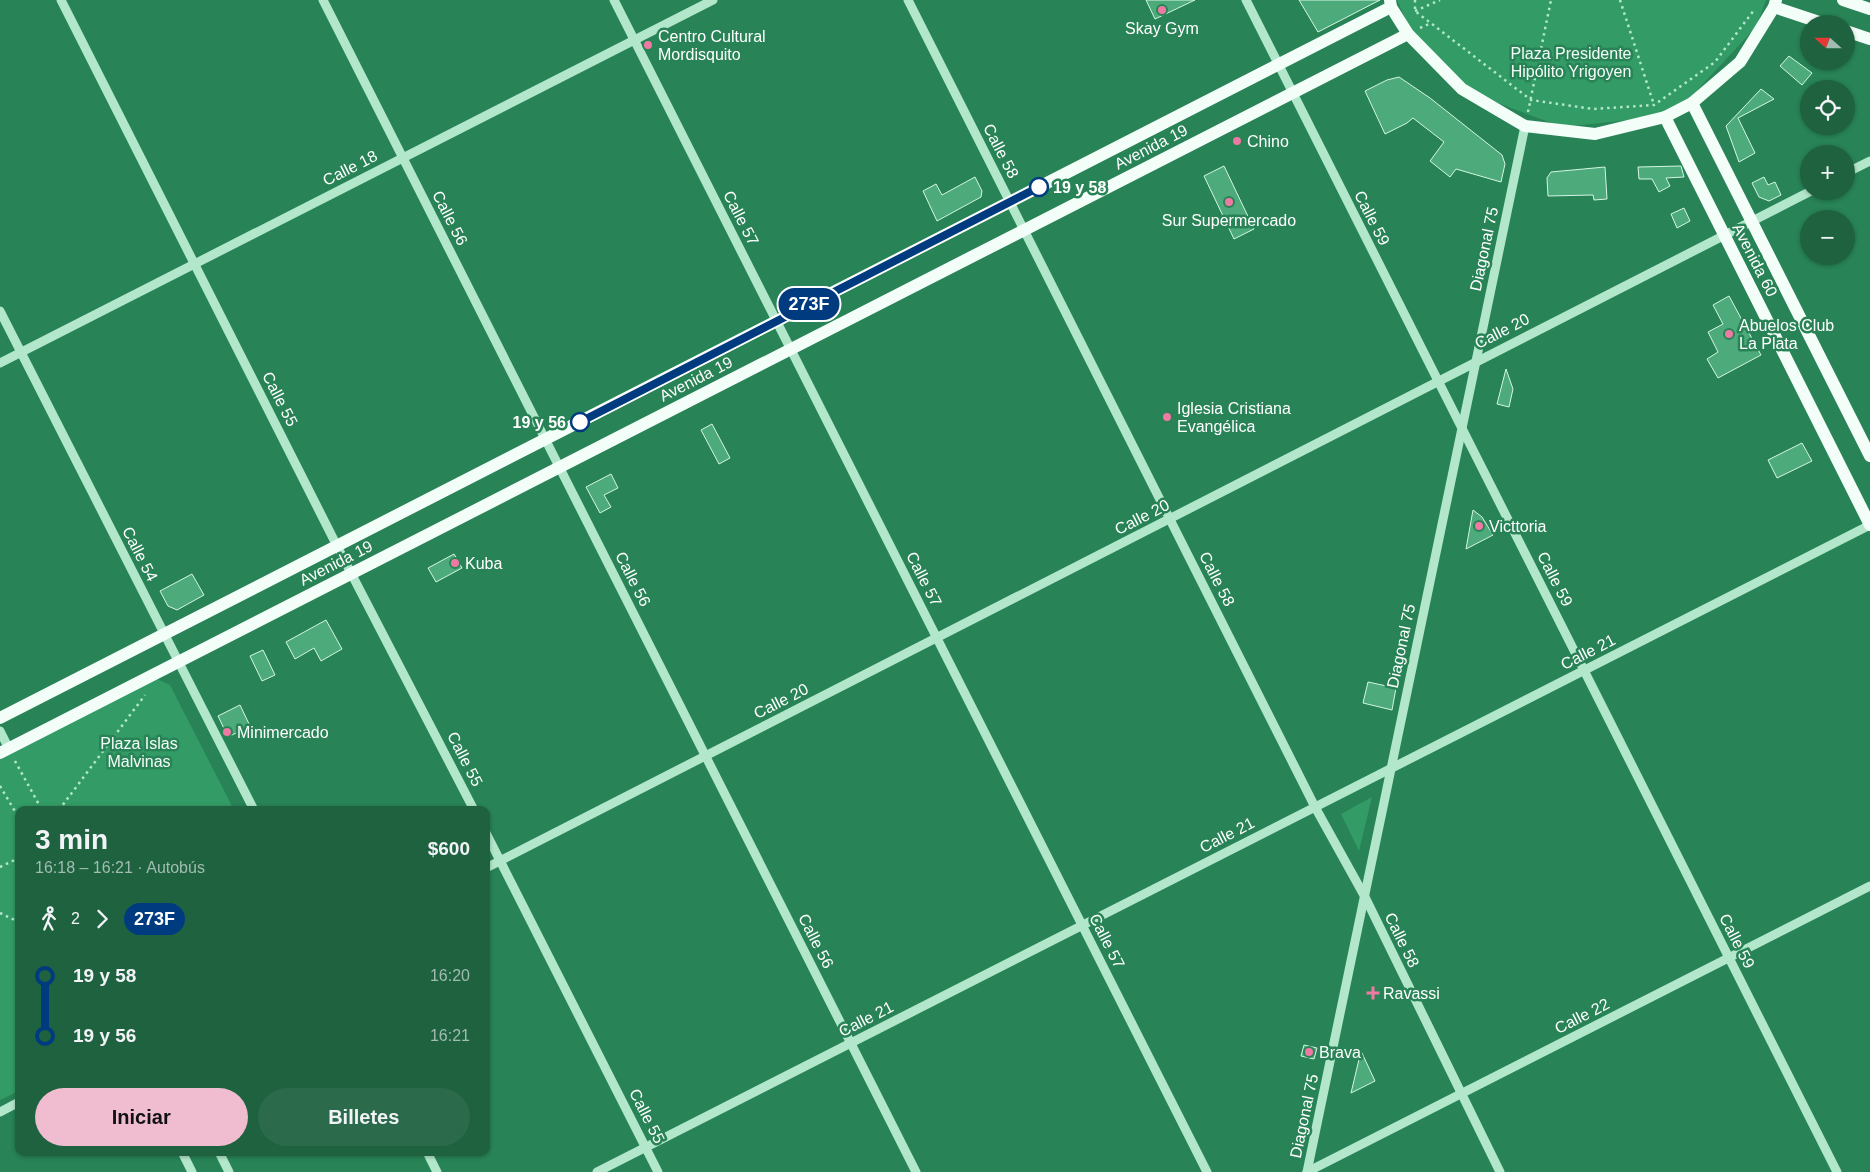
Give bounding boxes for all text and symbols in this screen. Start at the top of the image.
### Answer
marker: Skay Gym [1156,4,1168,16]
north arrow [1800,15,1855,70]
map controls [1800,15,1855,265]
place label: Skay Gym [1125,20,1199,37]
place label: Centro Cultural Mordisquito [658,28,766,63]
marker: Centro Cultural Mordisquito [642,39,654,51]
park label: Plaza Presidente Hipólito Yrigoyen [1511,45,1632,80]
button: locate [1800,80,1855,135]
street label: Calle 58 [980,121,1022,181]
street label: Avenida 19 [1112,121,1190,173]
place label: Chino [1247,133,1289,150]
marker: Chino [1231,135,1243,147]
button: + [1800,145,1855,200]
street label: Calle 18 [320,147,380,189]
marker: 19 y 58 [1029,177,1049,197]
place label: 19 y 58 [1053,179,1106,196]
street label: Calle 56 [429,188,471,248]
street label: Calle 57 [720,188,762,248]
street label: Calle 59 [1351,188,1393,248]
marker: Sur Supermercado [1223,196,1235,208]
street label: Diagonal 75 [1467,205,1501,293]
button: − [1800,210,1855,265]
place label: Sur Supermercado [1162,212,1296,229]
street label: Avenida 60 [1729,221,1781,299]
line badge: 273F [774,288,844,320]
text: 273F [788,294,830,314]
street label: Calle 20 [1472,310,1532,352]
place label: Abuelos Club La Plata [1739,317,1834,352]
marker: Abuelos Club La Plata [1723,328,1735,340]
street label: Avenida 19 [657,353,735,405]
street label: Calle 55 [259,369,301,429]
place label: Iglesia Cristiana Evangélica [1177,400,1291,435]
marker: Iglesia Cristiana Evangélica [1161,411,1173,423]
marker: 19 y 56 [570,412,590,432]
place label: 19 y 56 [513,414,566,431]
street label: Calle 20 [1112,496,1172,538]
place label: Victtoria [1489,518,1547,535]
marker: Victtoria [1473,520,1485,532]
street label: Calle 54 [119,524,161,584]
street label: Avenida 19 [297,537,375,589]
street label: Calle 56 [612,549,654,609]
street label: Calle 57 [903,549,945,609]
street label: Calle 58 [1196,549,1238,609]
street label: Calle 59 [1534,549,1576,609]
place label: Kuba [465,555,502,572]
marker: Kuba [449,557,461,569]
street label: Diagonal 75 [1384,602,1418,690]
street label: Calle 21 [1558,631,1618,673]
street label: Calle 20 [751,680,811,722]
place label: Minimercado [237,724,329,741]
marker: Minimercado [221,726,233,738]
street label: Calle 55 [444,729,486,789]
park label: Plaza Islas Malvinas [100,735,178,770]
street label: Calle 21 [1197,814,1257,856]
text: 3 min [35,824,108,855]
text: $600 [428,838,470,859]
text: 16:18 – 16:21 · Autobús [35,859,205,876]
icon: walk [35,905,63,933]
icon: forward [88,905,116,933]
text: 273F [134,909,175,929]
text: 2 [71,910,80,927]
street label: Calle 58 [1381,910,1423,970]
street label: Calle 56 [795,911,837,971]
street label: Calle 57 [1086,911,1128,971]
street label: Calle 59 [1716,911,1758,971]
text: 19 y 58 [73,965,136,986]
text: 16:20 [430,967,470,984]
place label: Ravassi [1383,985,1440,1002]
marker: Ravassi [1367,987,1379,999]
street label: Calle 22 [1552,995,1612,1037]
street label: Calle 21 [836,998,896,1040]
text: 19 y 56 [73,1025,136,1046]
text: 16:21 [430,1027,470,1044]
place label: Brava [1319,1044,1361,1061]
marker: Brava [1303,1046,1315,1058]
street label: Diagonal 75 [1287,1072,1321,1160]
street label: Calle 55 [626,1086,668,1146]
button: Iniciar [35,1088,248,1146]
button: Billetes [258,1088,470,1146]

